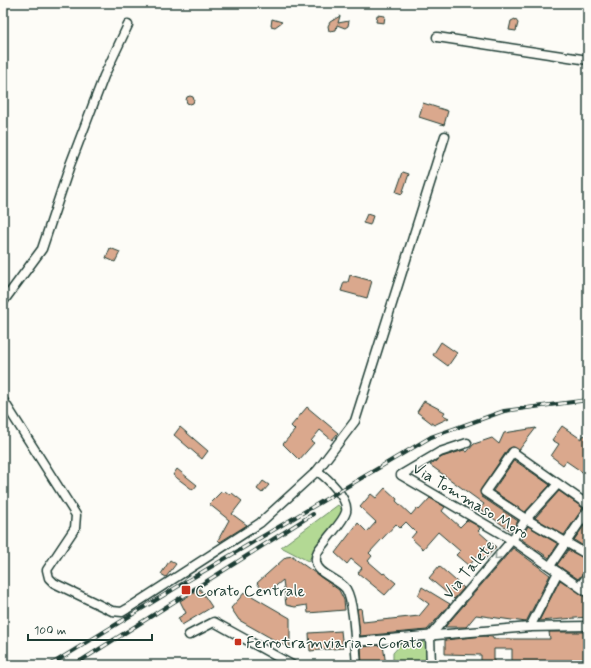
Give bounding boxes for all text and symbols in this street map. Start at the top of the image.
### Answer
street label: Via Tommaso Moro [408,458,532,544]
street label: Via Talete [438,536,500,604]
one-way arrow [495,552,502,559]
place label: Corato Centrale [195,581,305,602]
marker: Corato Centrale [180,584,192,596]
scale bar [28,616,152,642]
text: 100 m [34,623,66,639]
place label: Ferrotramviaria - Corato [246,633,422,654]
marker: Ferrotramviaria - Corato [233,637,243,647]

